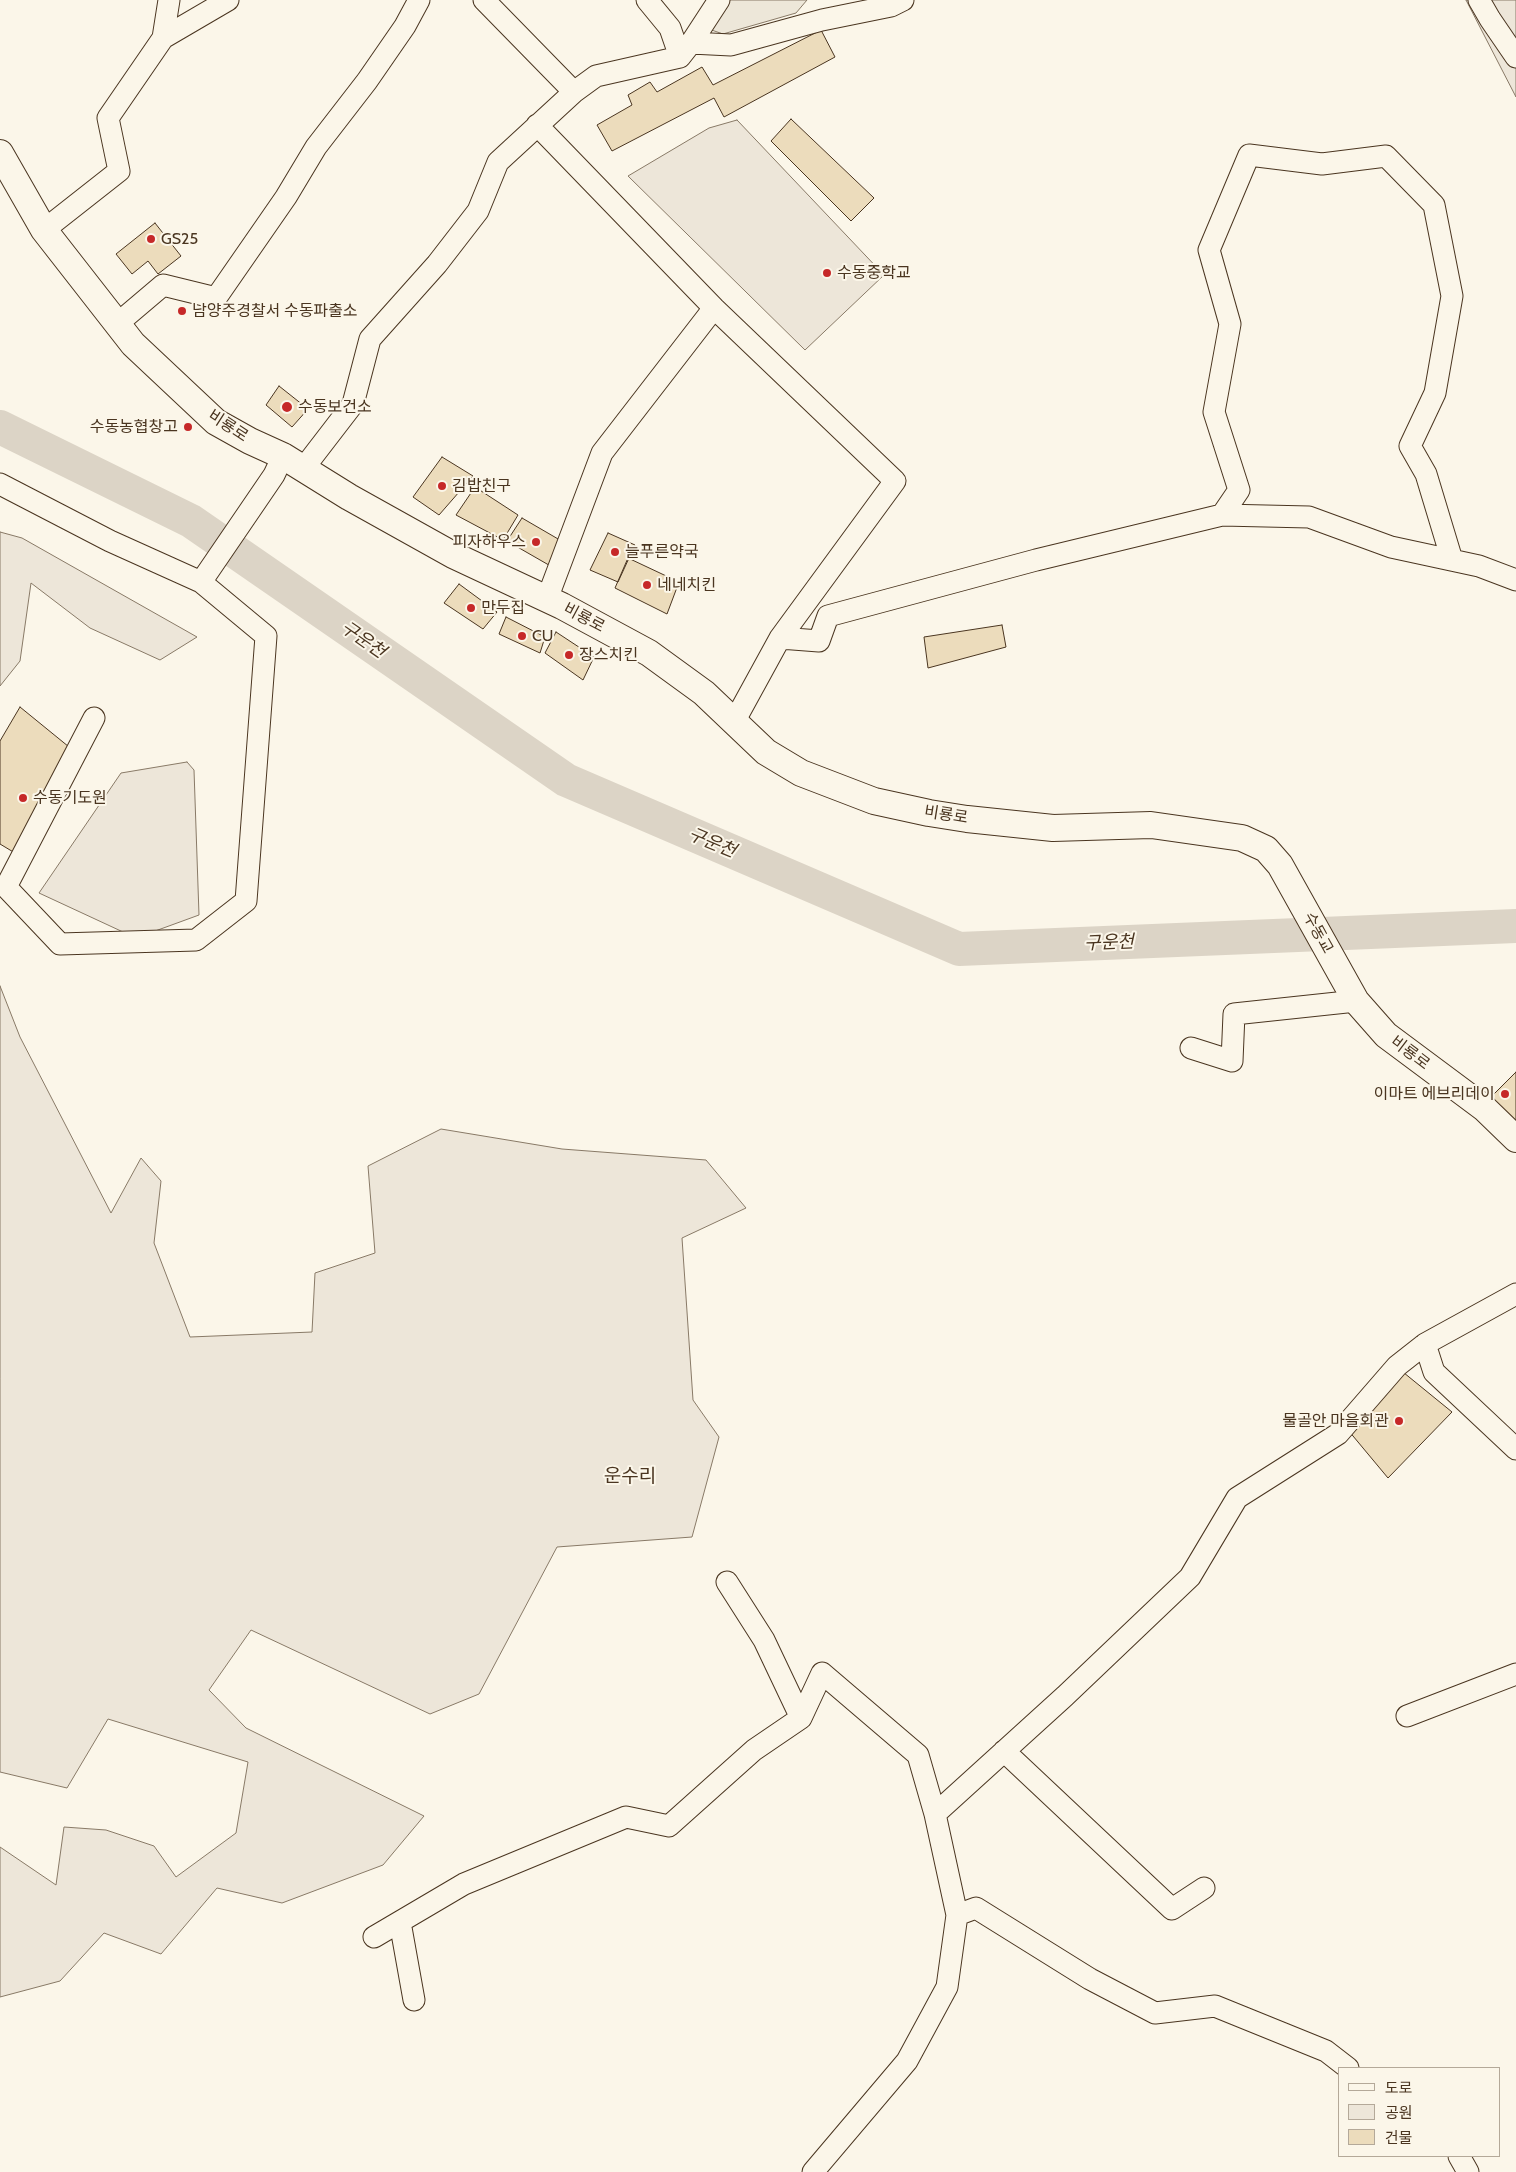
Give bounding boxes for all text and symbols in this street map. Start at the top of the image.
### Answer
place label: GS25 [161,229,198,249]
marker: GS25 [145,233,157,245]
place label: 수동중학교 [837,263,911,283]
marker: 수동중학교 [821,267,833,279]
place label: 남양주경찰서 수동파출소 [192,301,358,321]
marker: 남양주경찰서 수동파출소 [176,305,188,317]
place label: 수동보건소 [298,397,372,417]
marker: 수동보건소 [280,400,294,414]
street label: 비룡로 [204,406,252,446]
place label: 수동농협창고 [90,417,178,437]
marker: 수동농협창고 [182,421,194,433]
place label: 김밥친구 [452,476,511,496]
marker: 김밥친구 [436,480,448,492]
place label: 피자하우스 [452,532,526,552]
marker: 피자하우스 [530,536,542,548]
place label: 늘푸른약국 [625,542,699,562]
marker: 늘푸른약국 [609,546,621,558]
place label: 네네치킨 [657,575,716,595]
marker: 네네치킨 [641,579,653,591]
place label: 만두집 [481,598,525,618]
street label: 비룡로 [560,599,608,637]
marker: 만두집 [465,602,477,614]
water label: 구운천 [336,617,390,663]
place label: CU [532,626,553,646]
marker: CU [516,630,528,642]
place label: 장스치킨 [579,645,638,665]
marker: 장스치킨 [563,649,575,661]
place label: 수동기도원 [33,788,107,808]
marker: 수동기도원 [17,792,29,804]
street label: 비룡로 [923,802,969,828]
water label: 구운천 [685,823,739,863]
street label: 수동교 [1299,909,1337,957]
water label: 구운천 [1084,931,1134,955]
street label: 비룡로 [1387,1032,1433,1074]
place label: 이마트 에브리데이 [1374,1084,1495,1104]
marker: 이마트 에브리데이 [1499,1088,1511,1100]
place label: 물골안 마을회관 [1282,1411,1389,1431]
marker: 물골안 마을회관 [1393,1415,1405,1427]
district label: 운수리 [604,1465,656,1487]
legend [1338,2067,1501,2157]
text: 도로 [1385,2079,1413,2097]
text: 공원 [1385,2104,1413,2122]
text: 건물 [1385,2129,1413,2147]

